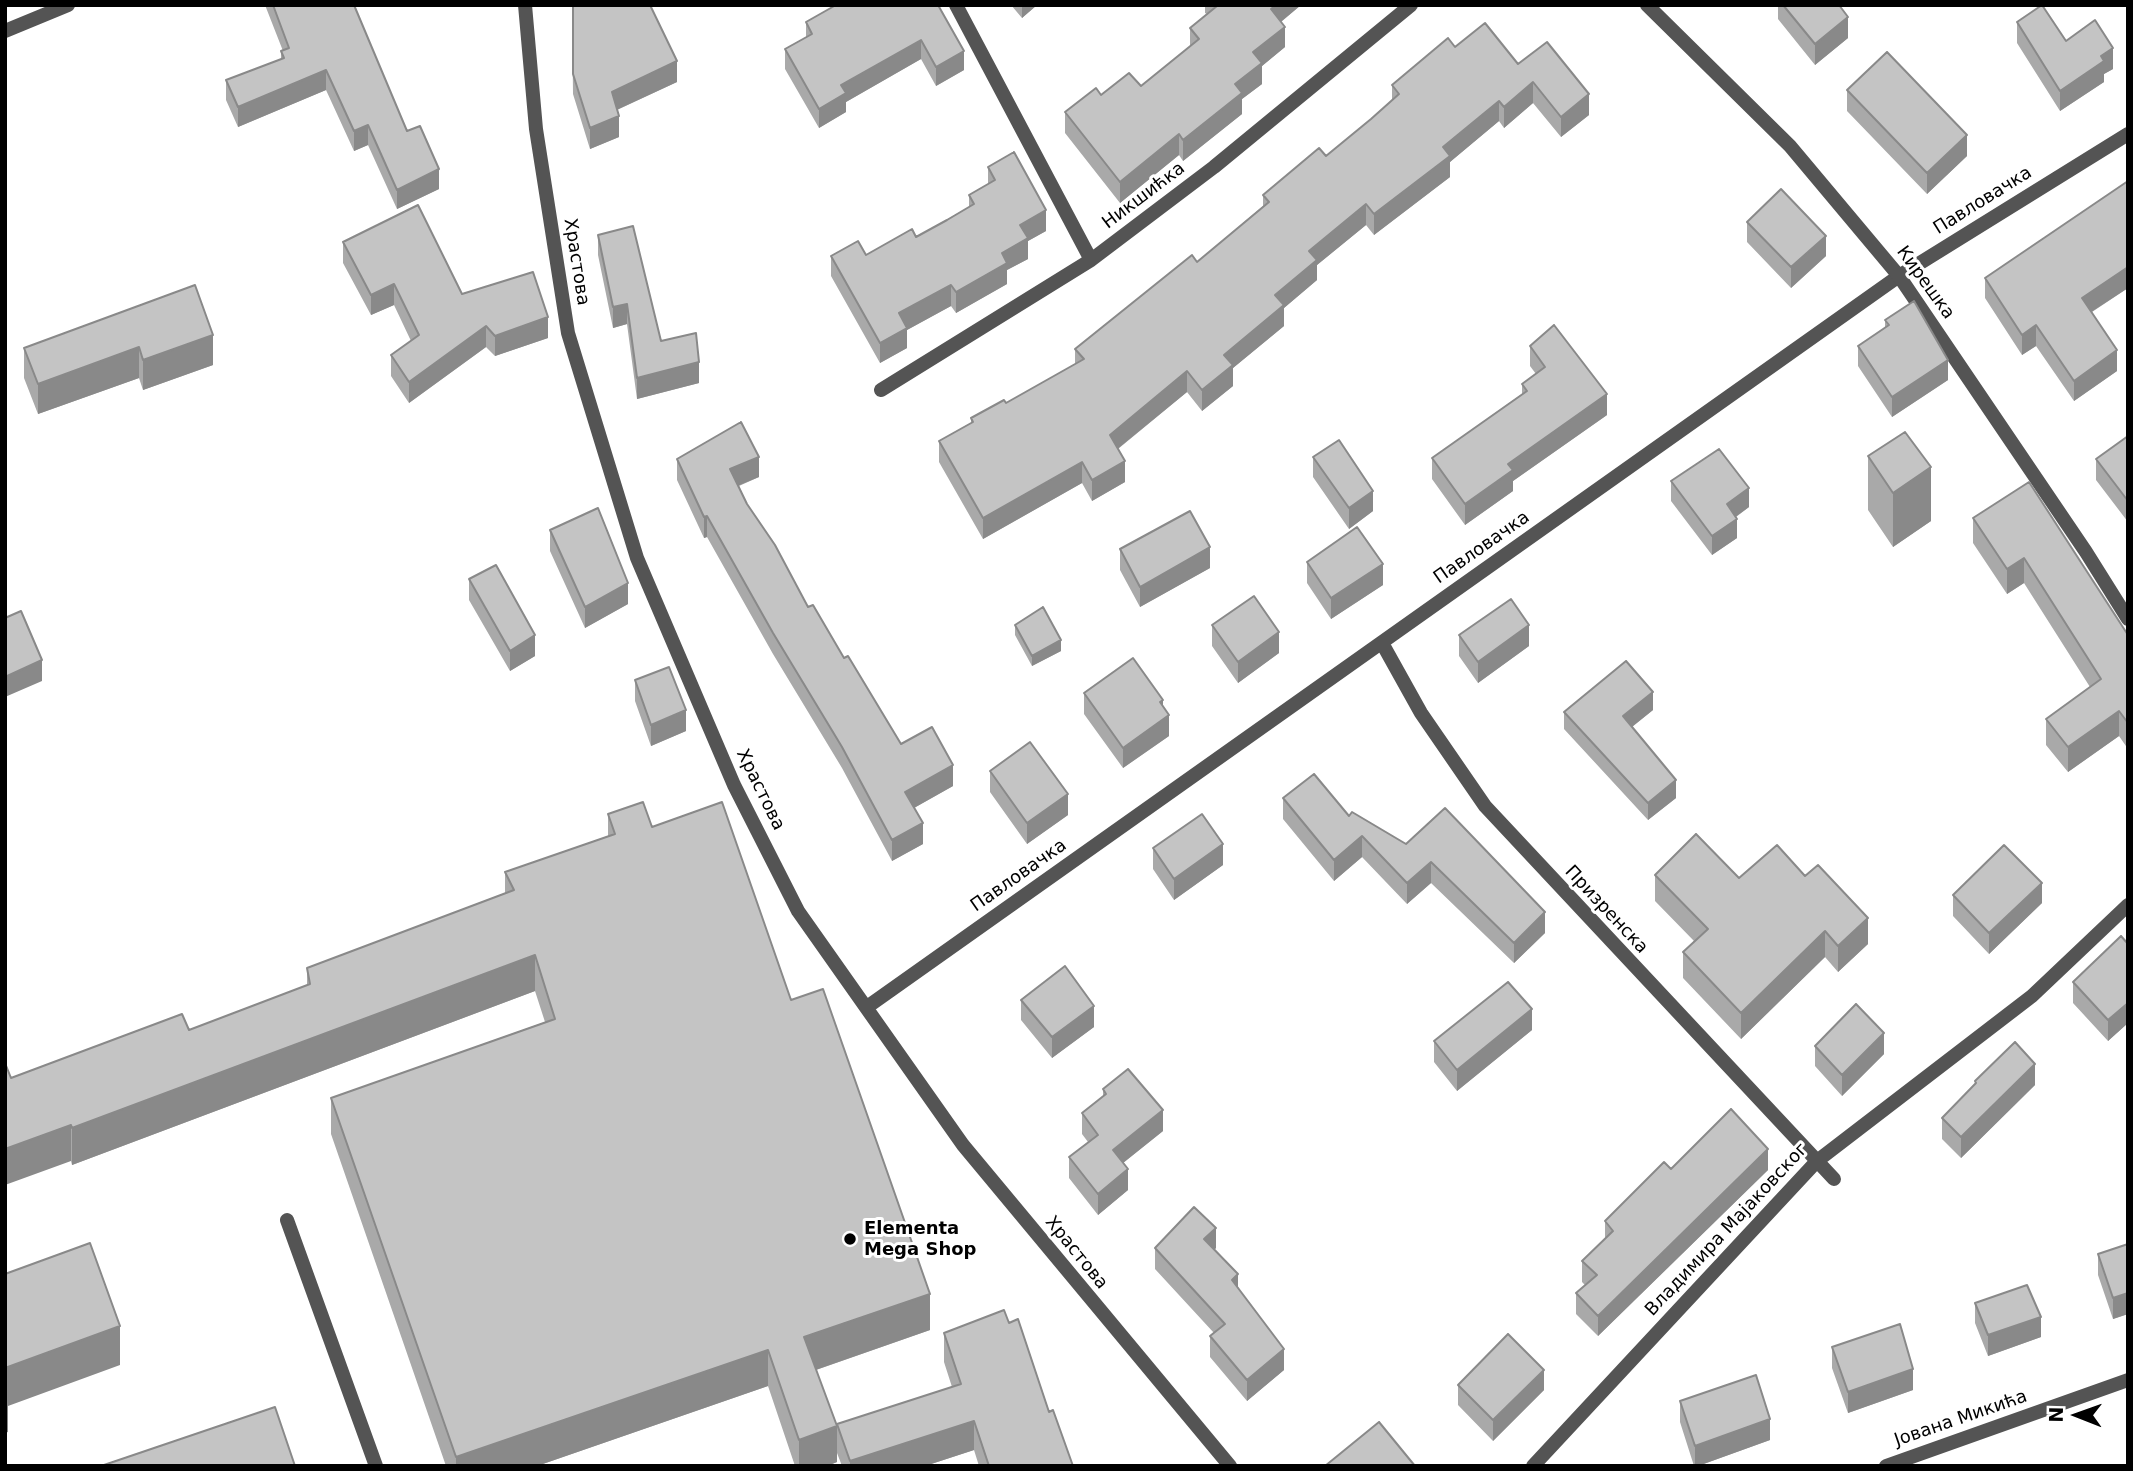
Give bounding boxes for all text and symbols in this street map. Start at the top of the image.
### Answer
street label: Никшићка [1098,158,1190,234]
street label: Павловачка [1930,162,2036,240]
street label: Храстова [558,217,594,307]
street label: Кирешка [1891,242,1959,324]
street label: Павловачка [1430,507,1534,589]
street label: Храстова [731,746,789,834]
street label: Павловачка [967,835,1071,917]
street label: Призренска [1560,862,1652,958]
street label: Владимира Мајаковског [1641,1139,1813,1321]
street label: Храстова [1040,1212,1112,1294]
place label: Elementa Mega Shop [864,1218,976,1260]
marker: Elementa Mega Shop [842,1231,858,1247]
north arrow [2042,1380,2112,1450]
street label: Јована Микића [1892,1386,2030,1452]
text: N [2045,1406,2067,1423]

